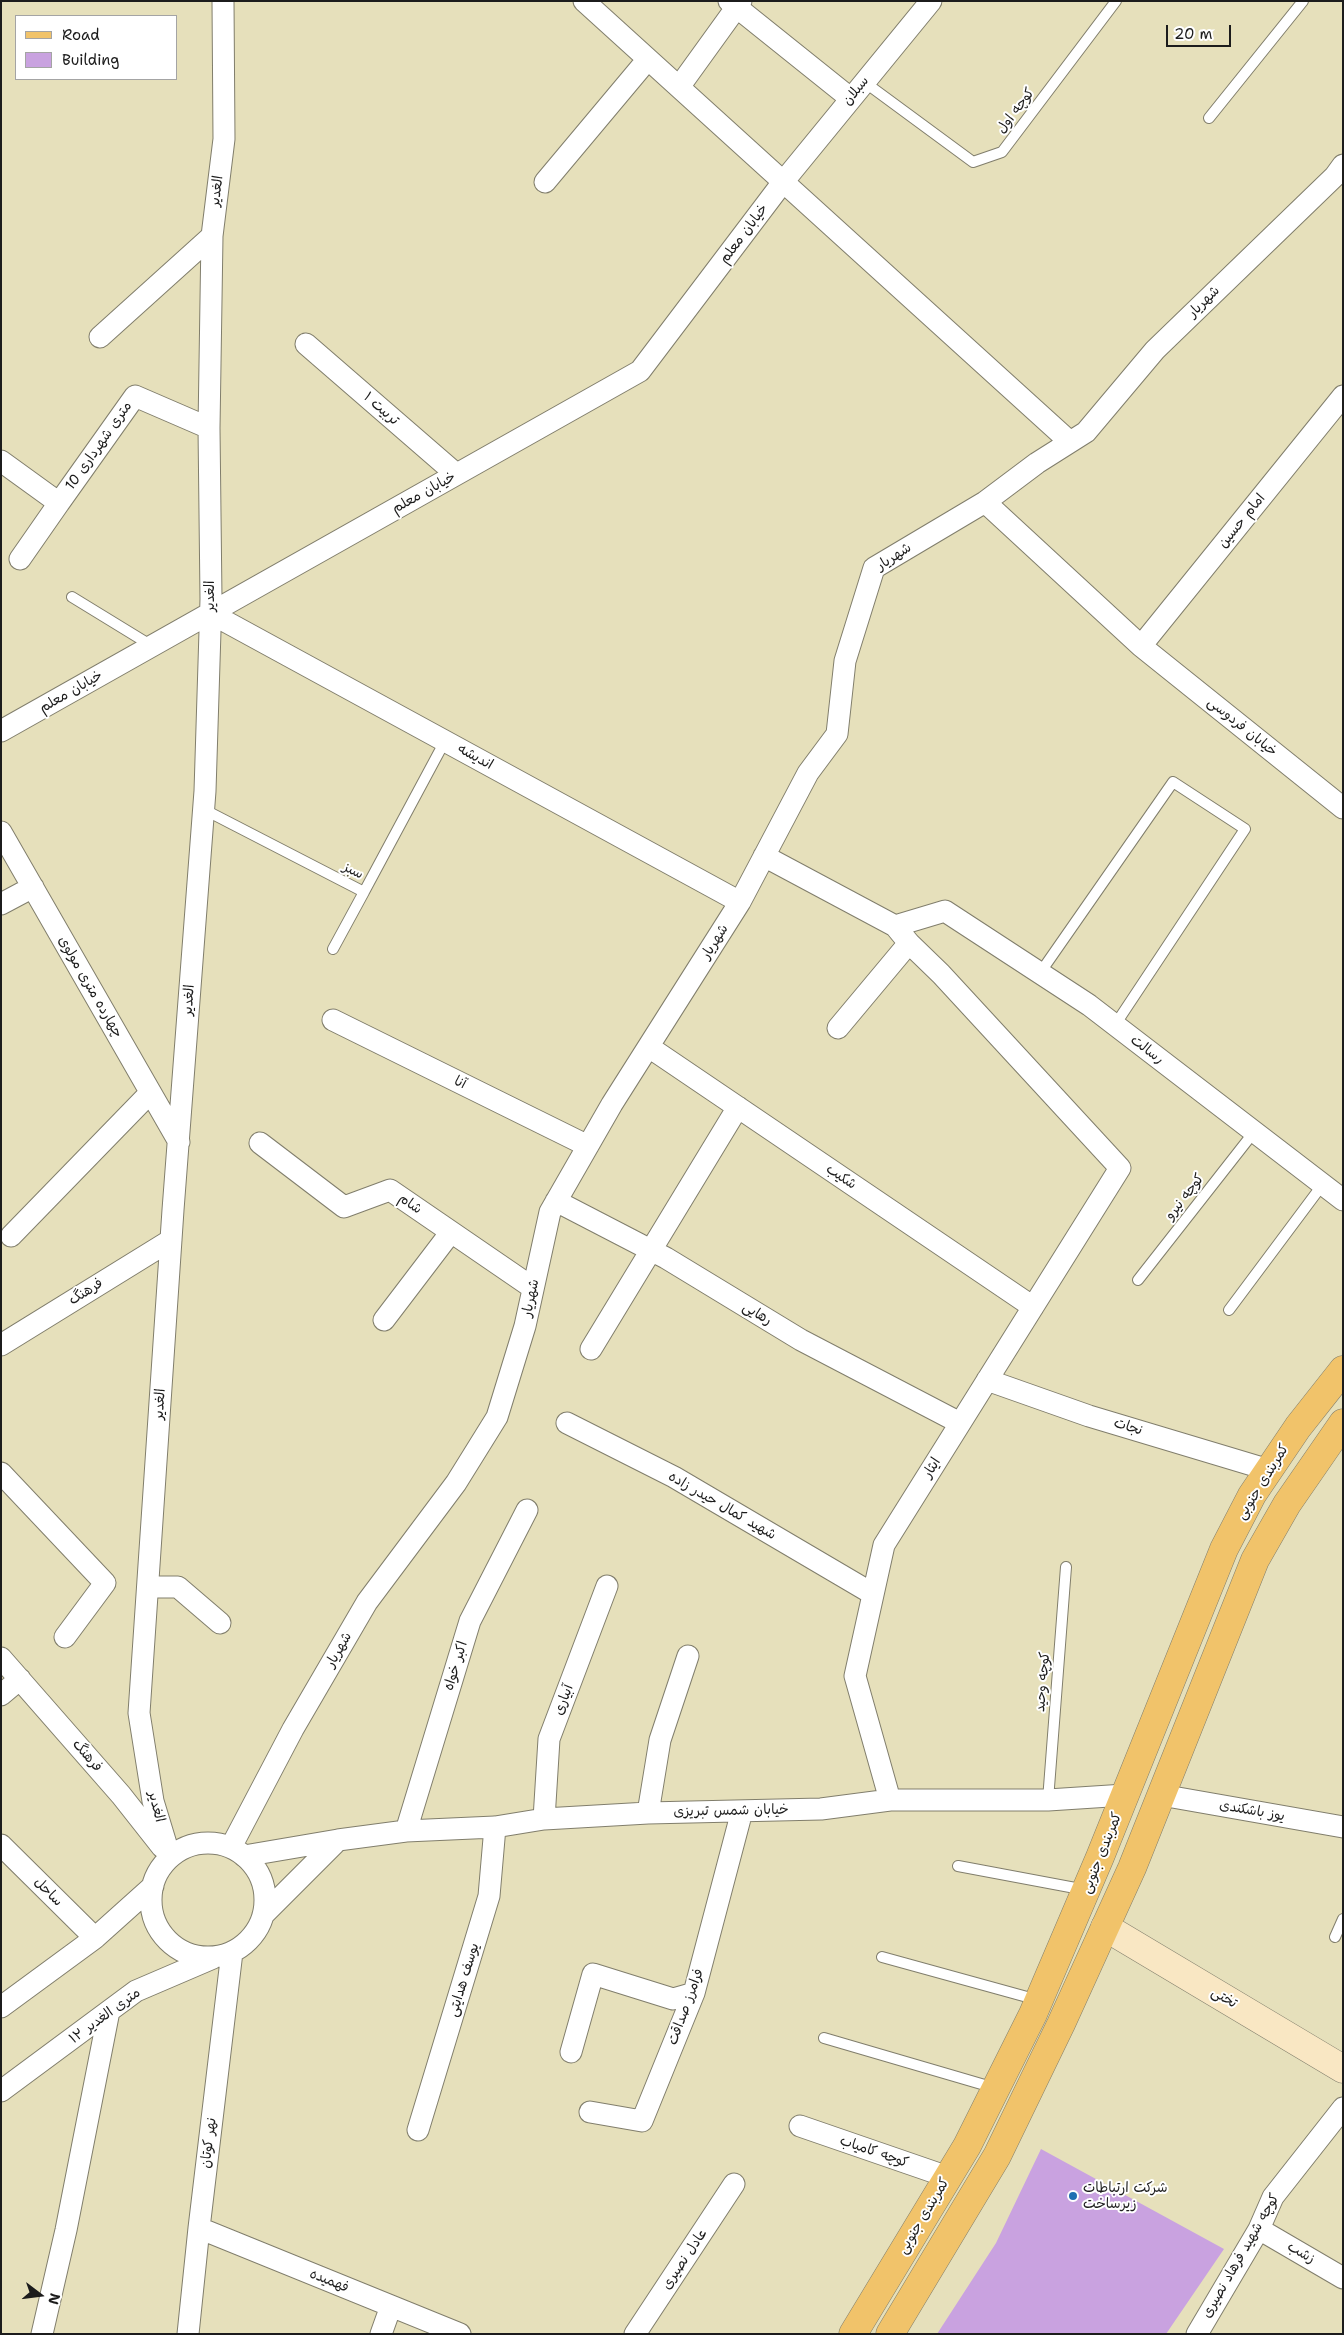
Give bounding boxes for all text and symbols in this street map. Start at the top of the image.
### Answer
legend [15,15,178,80]
scale bar [1169,15,1234,47]
text: 20 m [1174,24,1213,44]
text: Road [62,25,100,45]
text: Building [62,50,119,70]
street label: سبلان [839,73,873,109]
street label: کوچه اول [993,85,1039,137]
street label: الغدیر [207,175,227,207]
street label: خیابان معلم [716,201,772,267]
street label: شهریار [1185,283,1223,321]
street label: تربیت ۱ [360,389,402,429]
street label: 10 متری شهرداری [62,398,136,494]
street label: خیابان معلم [389,469,459,517]
street label: امام حسین [1215,490,1269,552]
street label: شهریار [873,540,915,574]
street label: الغدیر [202,580,218,612]
street label: خیابان معلم [36,667,106,717]
street label: خیابان فردوسی [1204,694,1280,760]
street label: اندیشه [454,740,496,774]
street label: سبز [340,859,366,883]
street label: شهریار [698,921,732,963]
street label: چهارده متری مولوی [54,933,126,1041]
street label: الغدیر [180,984,198,1016]
street label: رسالت [1127,1032,1167,1068]
street label: آنا [451,1073,469,1093]
street label: شکیب [822,1161,860,1193]
street label: کوچه نیرو [1162,1171,1208,1223]
street label: شام [395,1190,425,1218]
street label: فرهنگ [66,1275,106,1309]
street label: شهریار [519,1278,543,1318]
street label: رهایی [739,1299,775,1329]
street label: الغدیر [151,1388,169,1420]
street label: نجات [1111,1415,1145,1439]
street label: کمربندی جنوبی [1233,1441,1293,1523]
street label: ایثار [919,1455,945,1481]
street label: شهید کمال حیدر زاده [665,1468,779,1544]
street label: شهریار [322,1629,356,1671]
street label: اکبر خواه [441,1639,471,1693]
street label: کوچه وحید [1032,1651,1054,1713]
street label: آبیاری [551,1682,577,1718]
street label: فرهنگ [68,1736,106,1776]
street label: الغدیر [144,1790,168,1824]
street label: یوز باشکندی [1218,1797,1286,1825]
street label: خیابان شمس تبریزی [673,1802,789,1820]
street label: کمربندی جنوبی [1078,1810,1126,1896]
street label: ساحل [30,1874,66,1910]
street label: یوسف هدایتی [445,1941,483,2019]
street label: فرامرز صداقت [664,1967,708,2047]
street label: تختی [1208,1984,1240,2012]
street label: ۱۲ متری الغدیر [66,1985,144,2047]
street label: نهر کوتان [198,2117,220,2169]
street label: کوچه کامیاب [837,2132,911,2172]
street label: کمربندی جنوبی [895,2175,953,2257]
place label: شرکت ارتباطات زیرساخت [1083,2180,1168,2212]
marker: شرکت ارتباطات زیرساخت [1067,2190,1079,2202]
street label: کوچه شهید فرهاد نصیری [1199,2191,1283,2321]
street label: عادل نصیری [658,2225,712,2293]
street label: زشب [1284,2238,1318,2268]
street label: فهمیده [307,2266,351,2296]
north arrow [15,2270,65,2320]
text: N [44,2291,65,2307]

